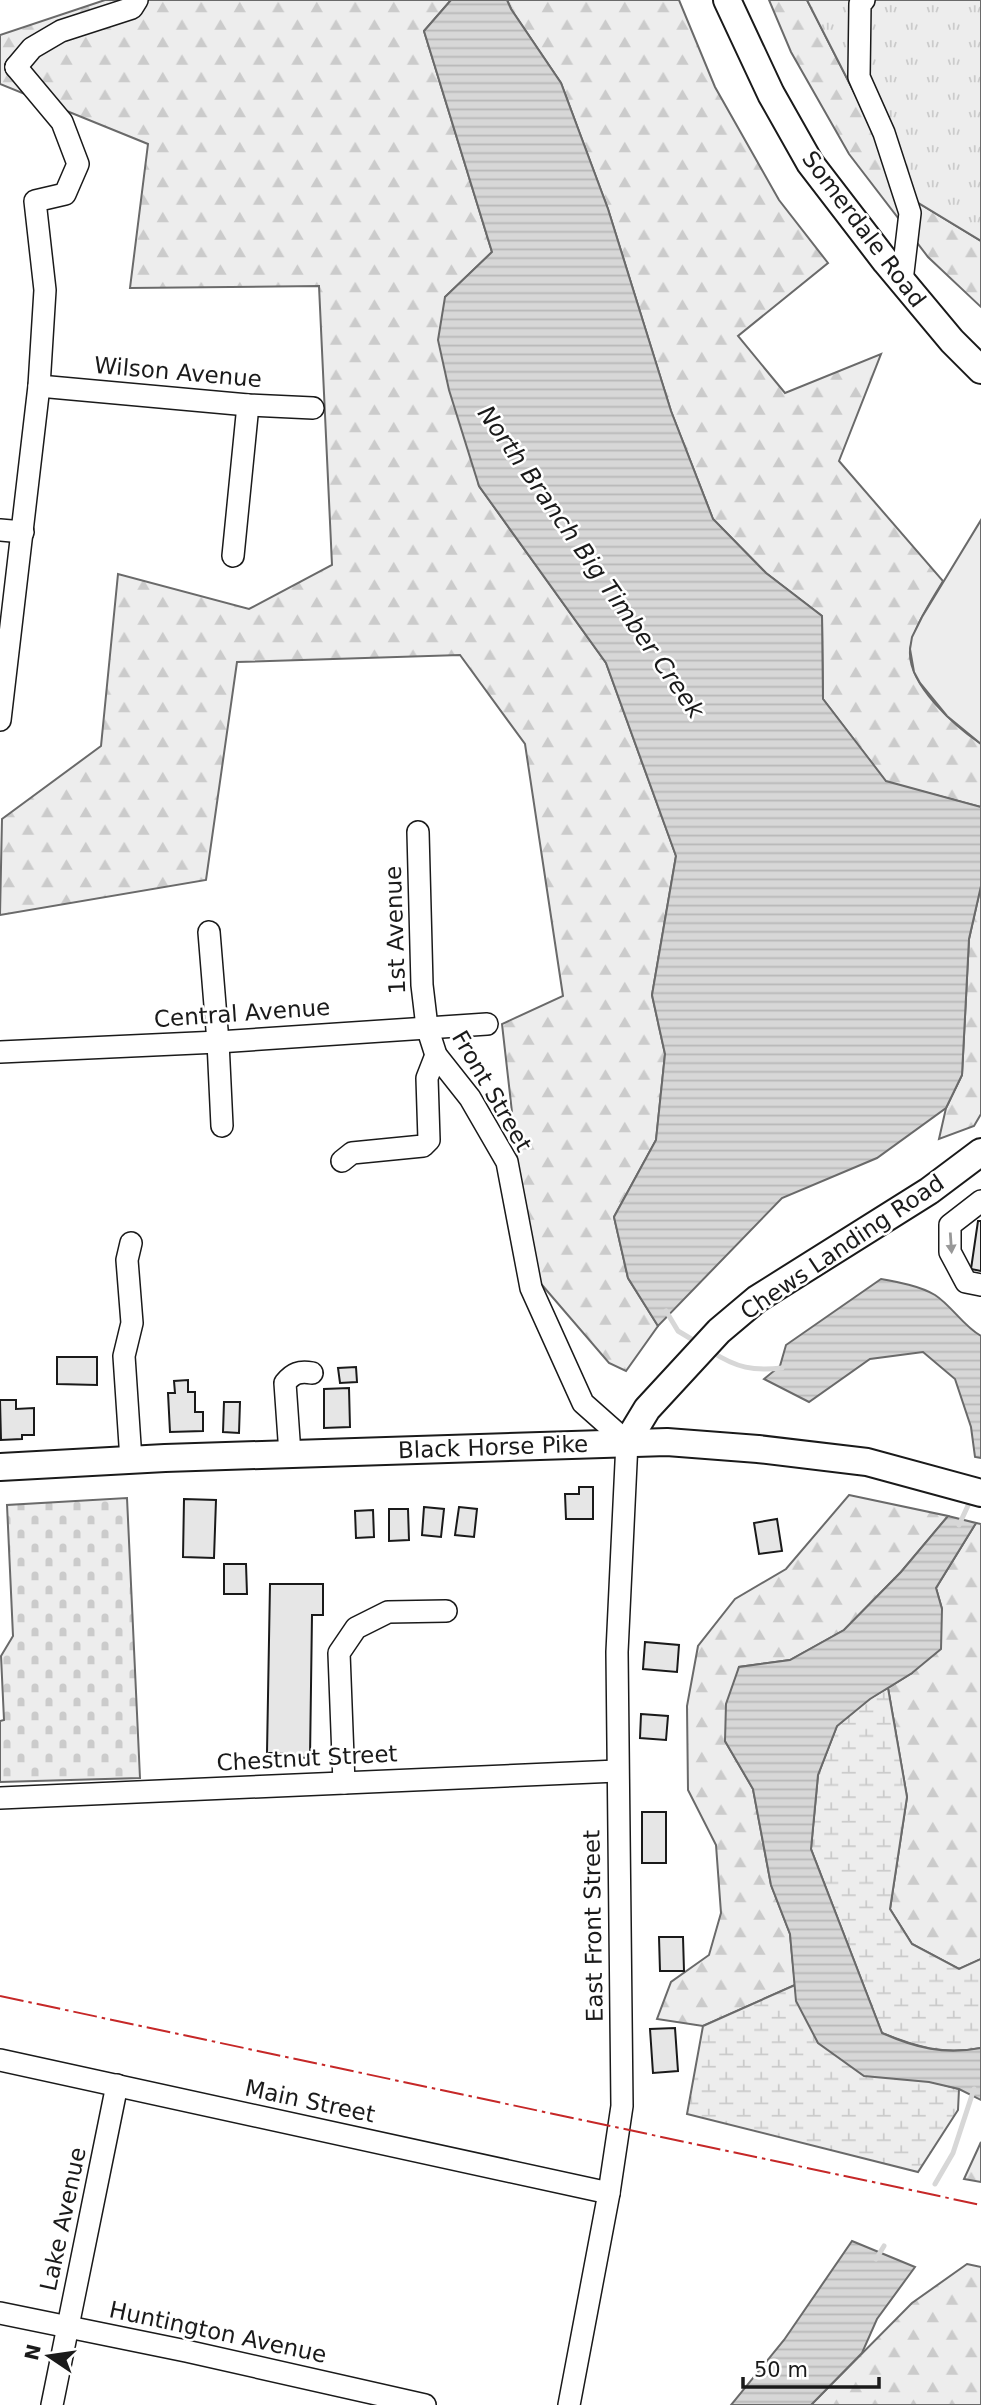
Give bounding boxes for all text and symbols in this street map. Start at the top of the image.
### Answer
street label: Somerdale Road [797,146,931,312]
street label: Wilson Avenue [93,352,263,392]
water label: North Branch Big Timber Creek [472,400,711,725]
street label: 1st Avenue [380,865,410,995]
street label: Central Avenue [153,994,331,1032]
street label: Front Street [447,1026,537,1156]
street label: Chews Landing Road [735,1169,949,1325]
one-way arrow [945,1232,956,1254]
street label: Black Horse Pike [397,1431,589,1463]
street label: Chestnut Street [216,1740,398,1776]
street label: East Front Street [578,1830,608,2022]
street label: Main Street [243,2075,377,2127]
street label: Lake Avenue [35,2145,91,2293]
street label: Huntington Avenue [107,2296,329,2368]
north arrow [14,2321,84,2391]
text: N [20,2342,45,2362]
scale bar [743,2346,880,2390]
text: 50 m [754,2358,808,2382]

